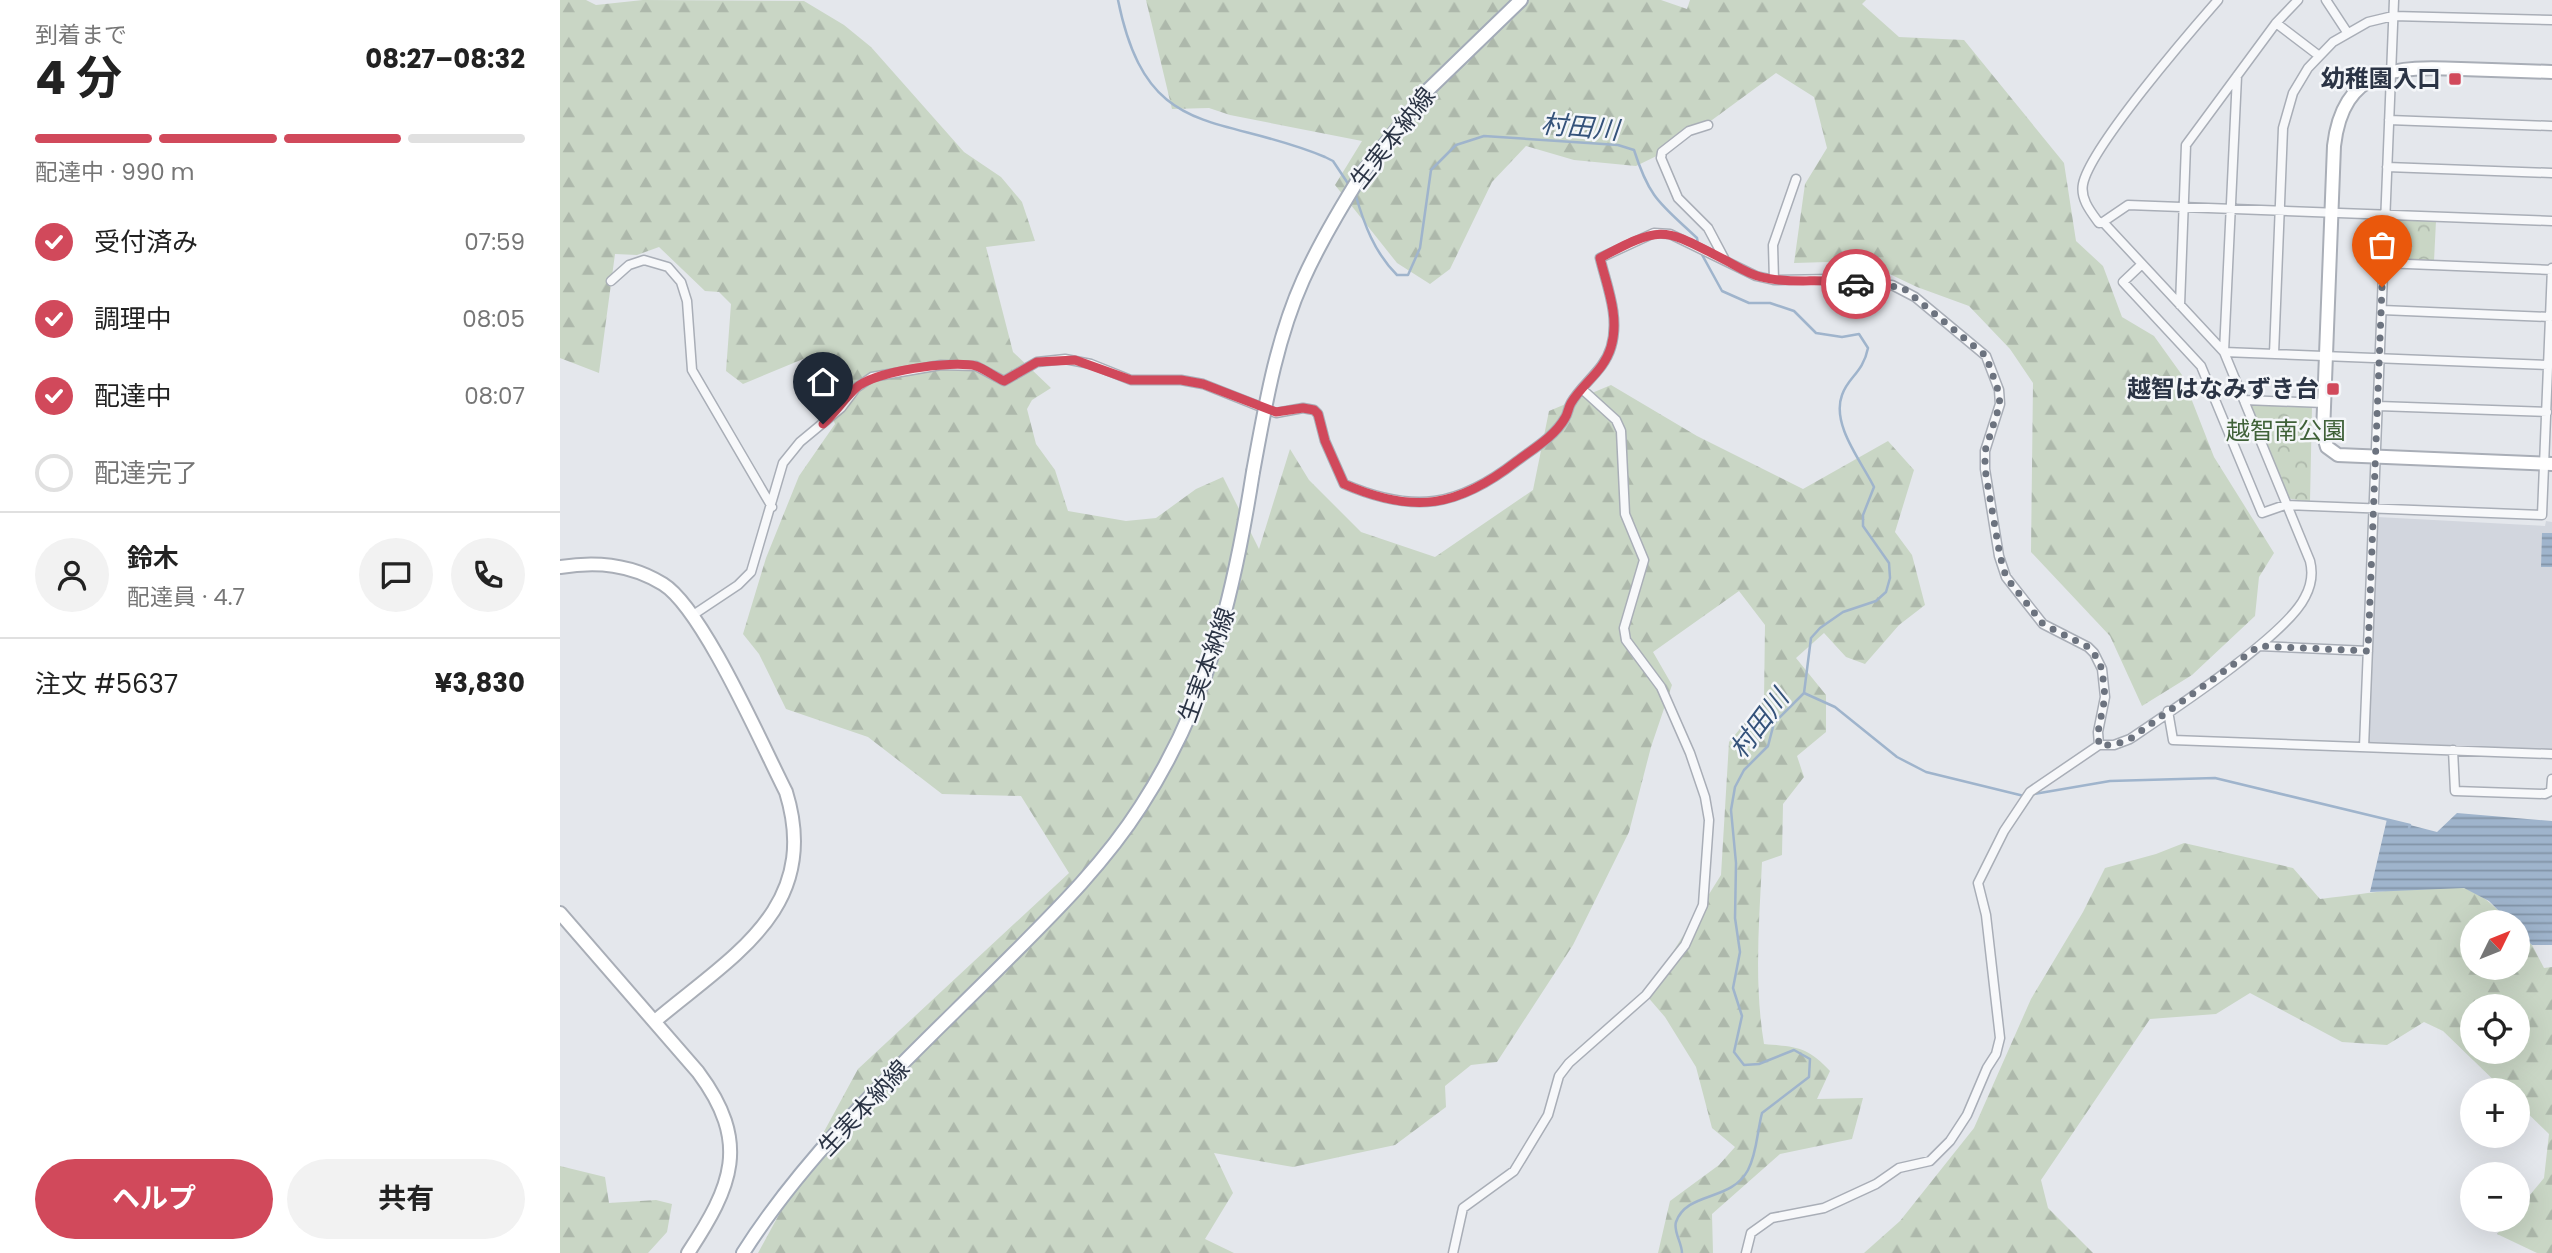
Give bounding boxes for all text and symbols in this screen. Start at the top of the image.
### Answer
text: 到着まで [35,19,127,51]
text: 08:27–08:32 [365,41,525,77]
text: 4 分 [35,46,122,110]
place label: 幼稚園入口 [2321,62,2441,95]
marker: 幼稚園入口 [2447,71,2463,87]
street label: 生実本納線 [1343,80,1443,195]
water label: 村田川 [1540,106,1623,149]
text: 配達中 · 990 m [35,156,194,188]
pin [2352,215,2412,287]
icon: check [35,223,73,261]
text: 受付済み [94,224,198,260]
text: 07:59 [464,226,525,258]
icon: bag [2363,226,2401,264]
courier [1821,249,1891,319]
icon: car [1837,265,1875,303]
icon: check [35,300,73,338]
text: 調理中 [94,301,172,337]
text: 08:05 [462,303,525,335]
pin [793,352,853,424]
icon: home [804,363,842,401]
place label: 越智はなみずき台 [2127,372,2319,405]
icon: check [35,377,73,415]
text: 配達中 [94,378,172,414]
text: 08:07 [464,380,525,412]
marker: 越智はなみずき台 [2325,381,2341,397]
park label: 越智南公園 [2226,414,2346,447]
text: 配達完了 [94,455,198,491]
button: person [35,538,109,612]
button: chat [359,538,433,612]
button: phone [451,538,525,612]
text: 鈴木 [127,540,179,576]
text: 配達員 · 4.7 [127,581,245,613]
street label: 生実本納線 [1171,603,1243,727]
text: ¥3,830 [435,665,525,701]
text: 注文 #5637 [35,666,178,702]
water label: 村田川 [1721,680,1799,766]
north arrow [2460,910,2530,980]
map controls [2460,910,2530,1232]
button: locate [2460,994,2530,1064]
street label: 生実本納線 [811,1053,917,1163]
button: + [2460,1078,2530,1148]
button: ヘルプ [35,1159,273,1239]
button: 共有 [287,1159,525,1239]
button: − [2460,1162,2530,1232]

